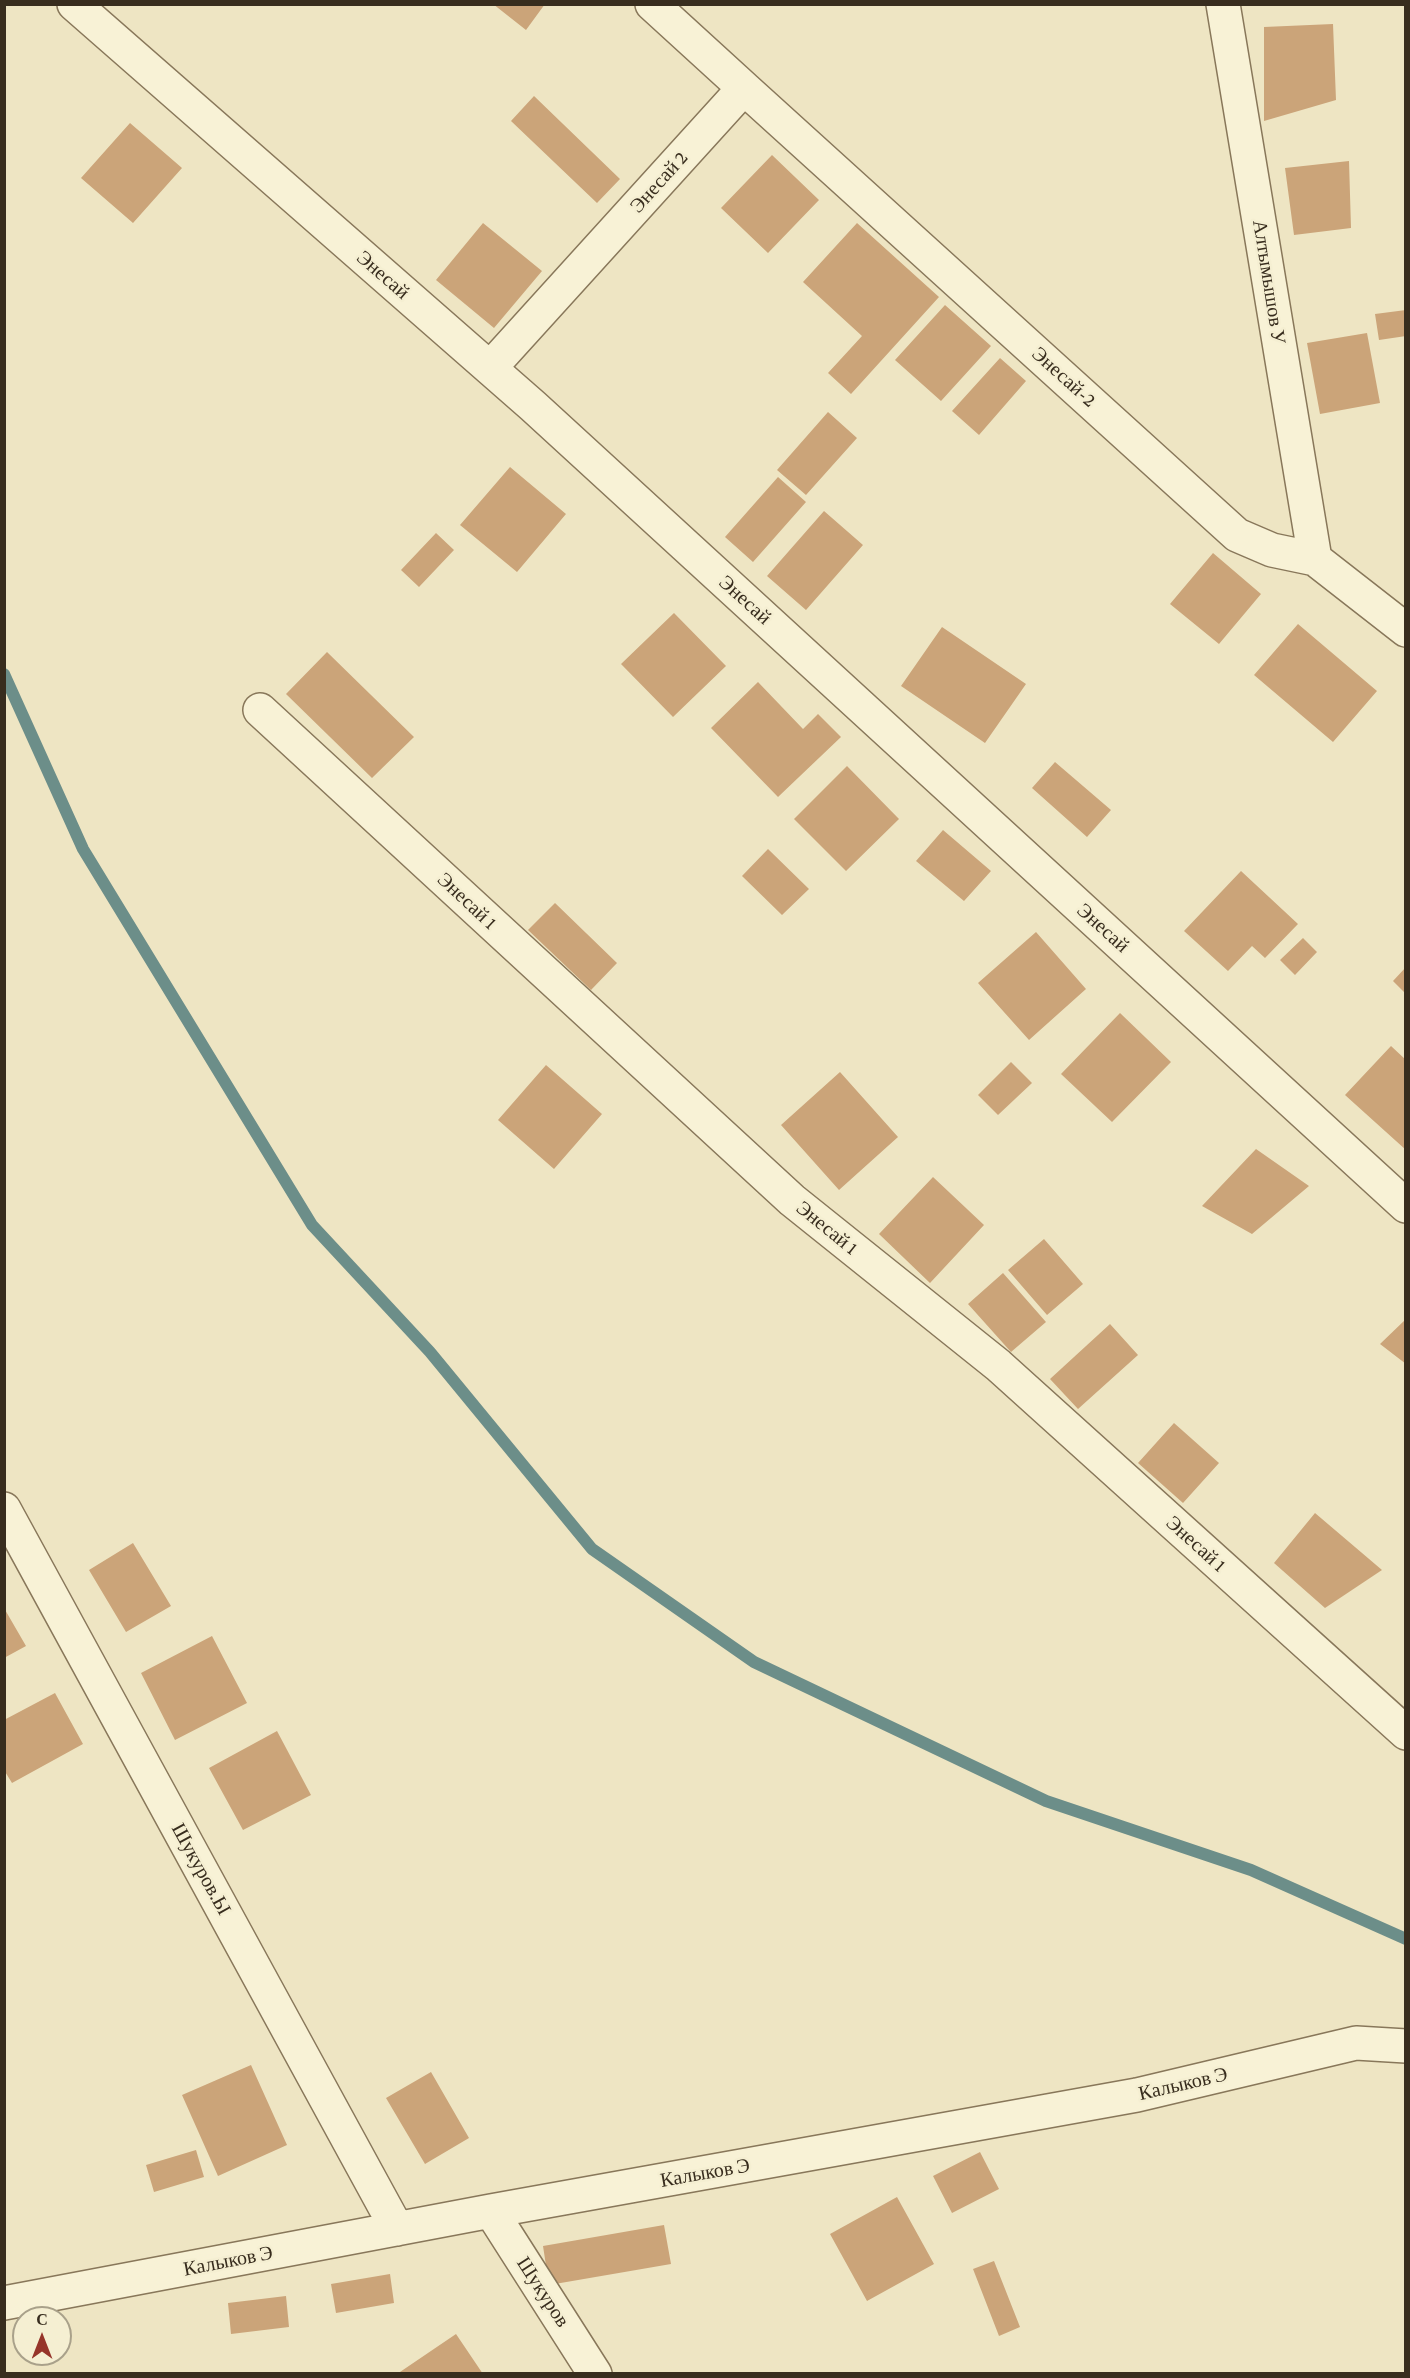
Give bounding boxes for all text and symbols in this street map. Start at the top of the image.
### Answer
street label: Энесай 2 [625,146,693,218]
street label: Алтымышов У [1247,218,1291,346]
street label: Энесай [352,246,414,304]
street label: Энесай-2 [1027,342,1101,412]
street label: Энесай [714,570,776,630]
street label: Энесай 1 [432,868,502,934]
street label: Энесай [1072,898,1134,958]
street label: Энесай 1 [791,1196,863,1260]
street label: Энесай 1 [1161,1511,1231,1577]
street label: Шукуров.Ы [166,1819,236,1919]
street label: Калыков Э [1136,2062,1230,2106]
street label: Калыков Э [658,2153,752,2193]
street label: Калыков Э [181,2241,275,2281]
street label: Шукуров [511,2252,575,2332]
north arrow [12,2306,72,2366]
text: С [36,2311,48,2328]

